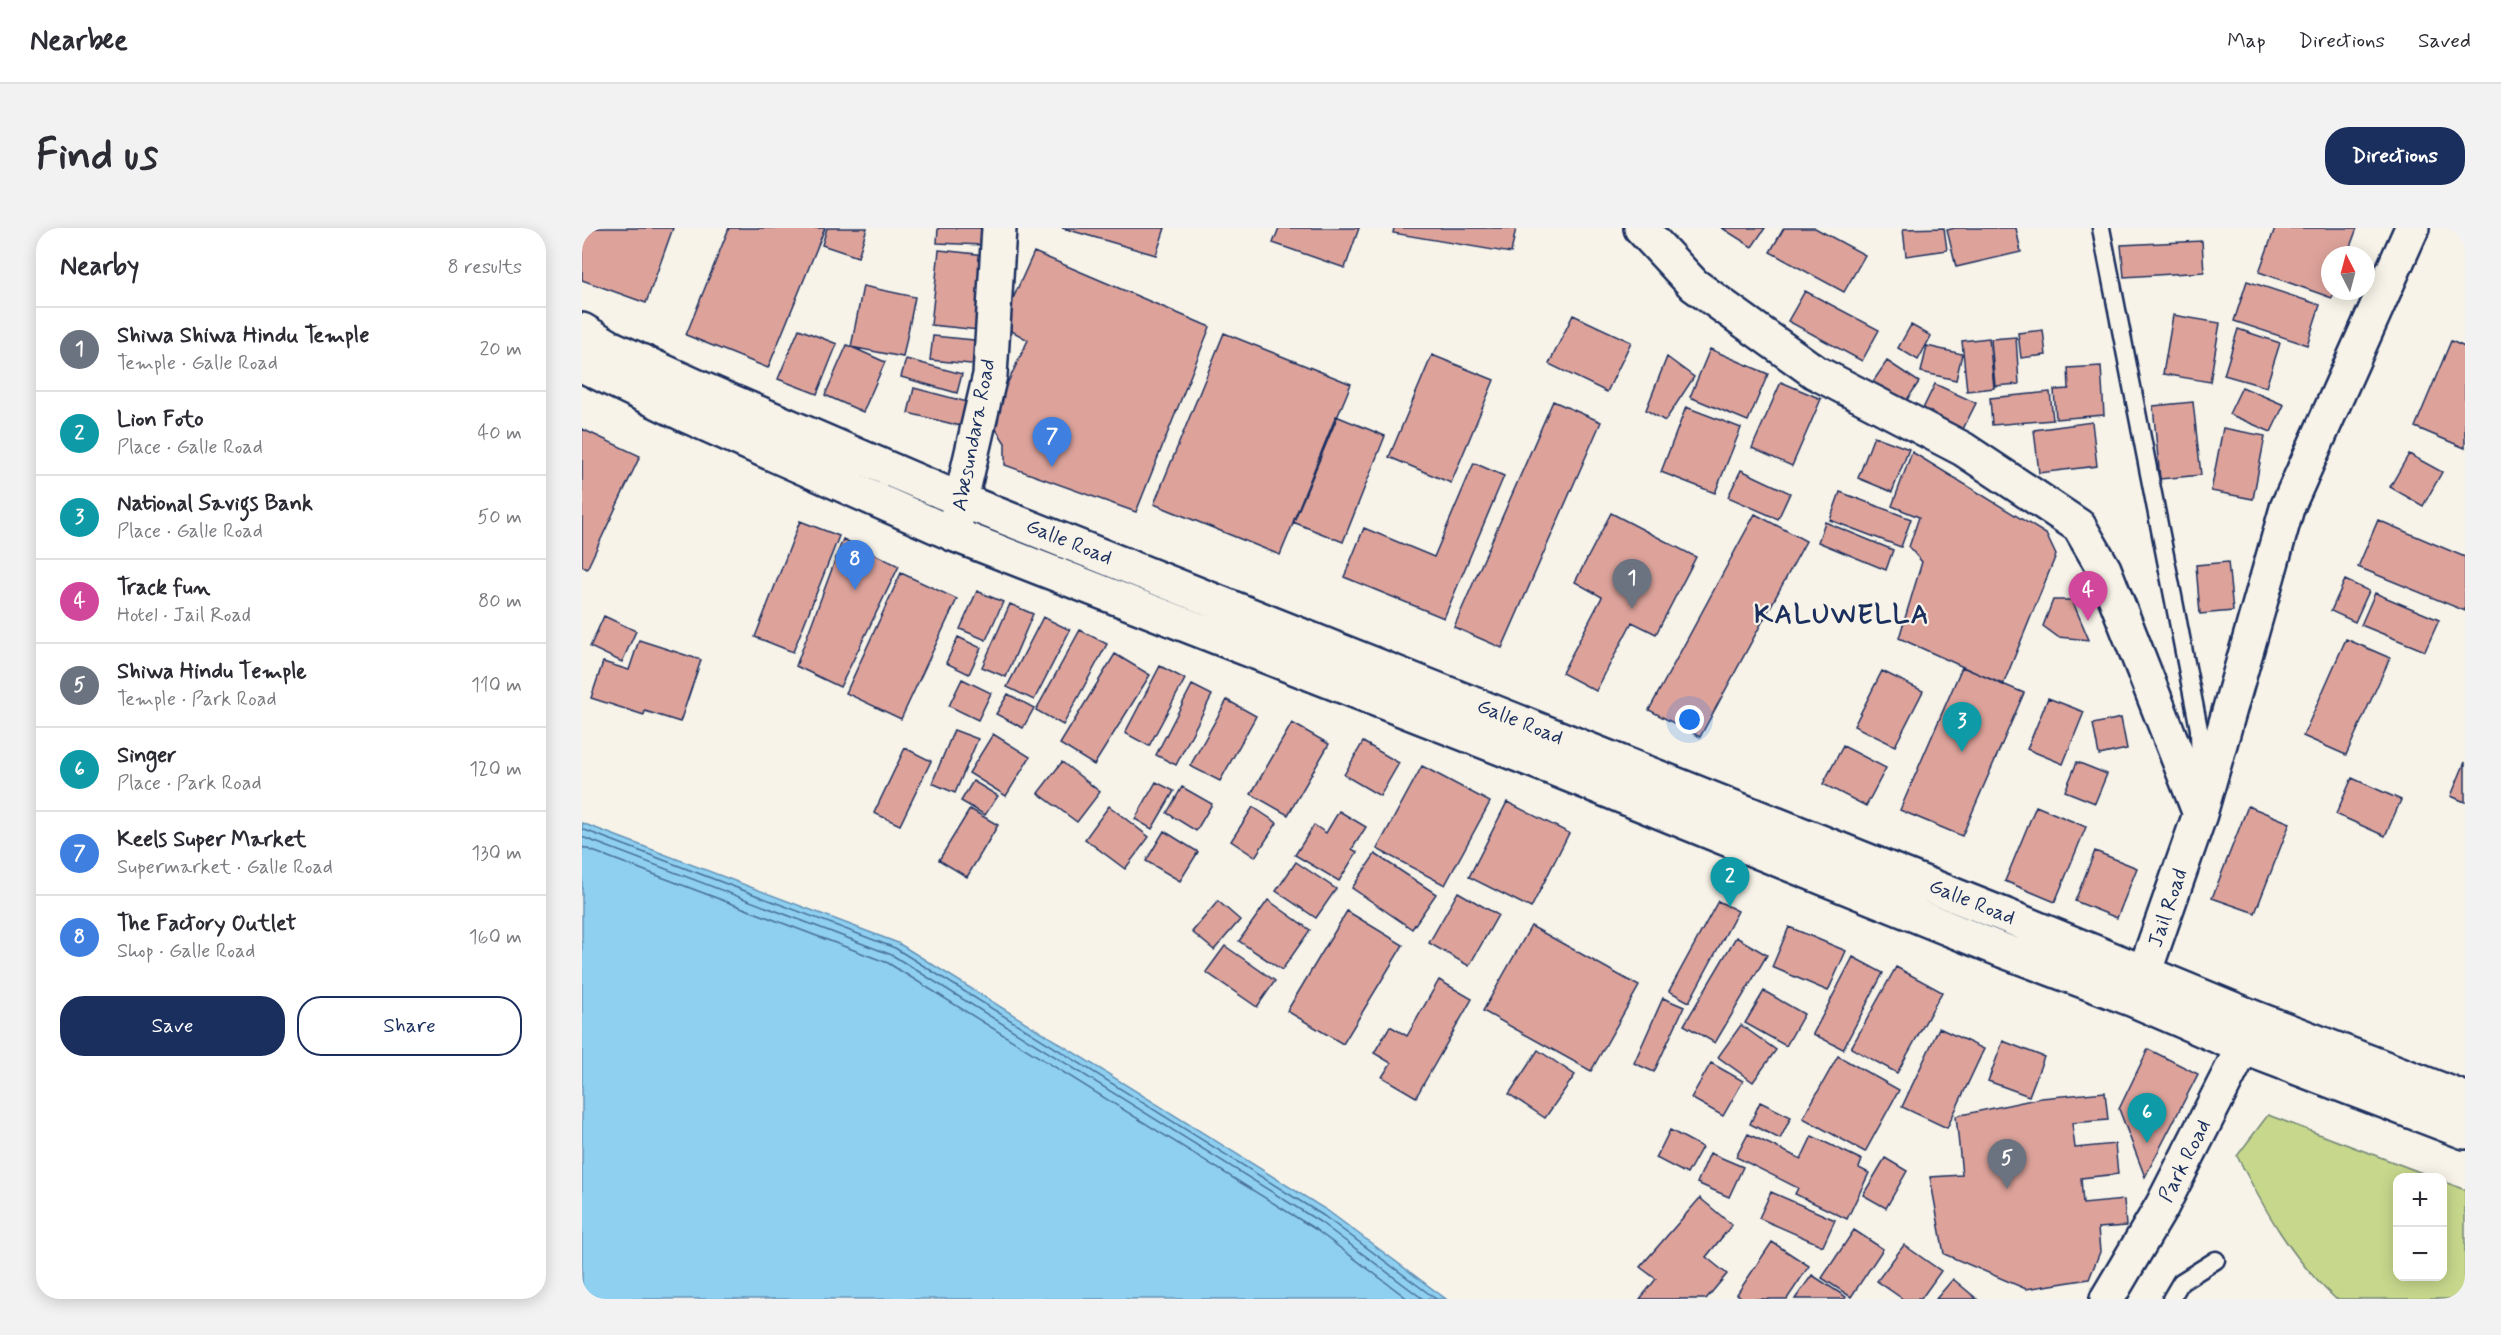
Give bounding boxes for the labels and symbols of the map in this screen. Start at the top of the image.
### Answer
north arrow [2321,246,2375,300]
street label: Abesundara Road [946,356,1002,514]
pin: 7 [1032,418,1072,467]
street label: Galle Road [1022,512,1116,572]
pin: 8 [836,540,874,590]
pin: 1 [1612,560,1652,609]
pin: 4 [2068,572,2108,621]
district label: KALUWELLA [1754,598,1930,633]
street label: Galle Road [1473,692,1567,752]
pin: 3 [1942,702,1982,752]
your location [1675,705,1704,734]
pin: 2 [1710,858,1750,907]
street label: Jail Road [2141,865,2195,951]
street label: Galle Road [1925,872,2019,932]
pin: 6 [2128,1094,2166,1143]
street label: Park Road [2152,1115,2218,1207]
pin: 5 [1988,1140,2026,1189]

